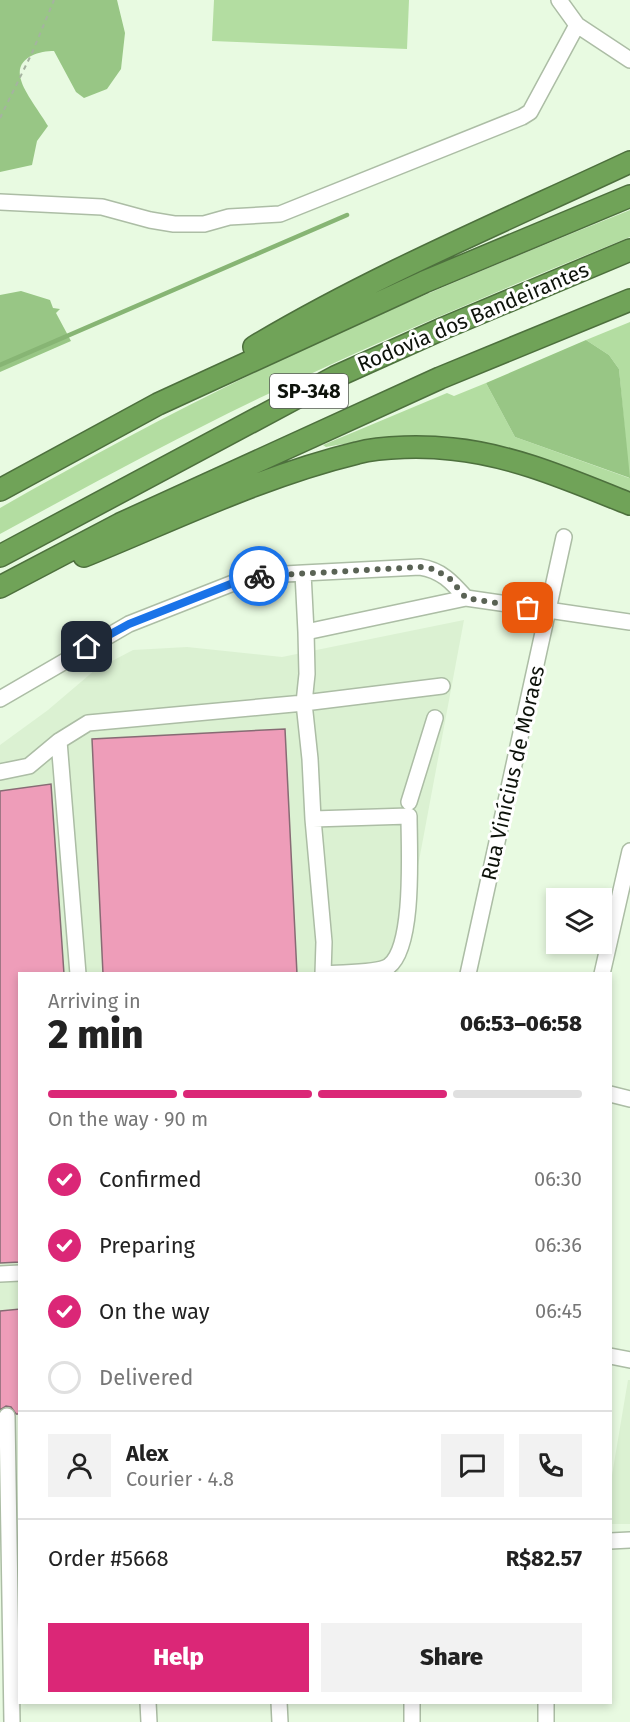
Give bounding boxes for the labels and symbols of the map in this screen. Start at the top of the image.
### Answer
street label: Rodovia dos Bandeirantes [353,256,593,378]
road number: SP-348 [270,374,348,408]
courier [229,546,289,606]
pin [502,582,553,633]
pin [61,621,112,672]
street label: Rua Vinícius de Moraes [476,663,550,883]

